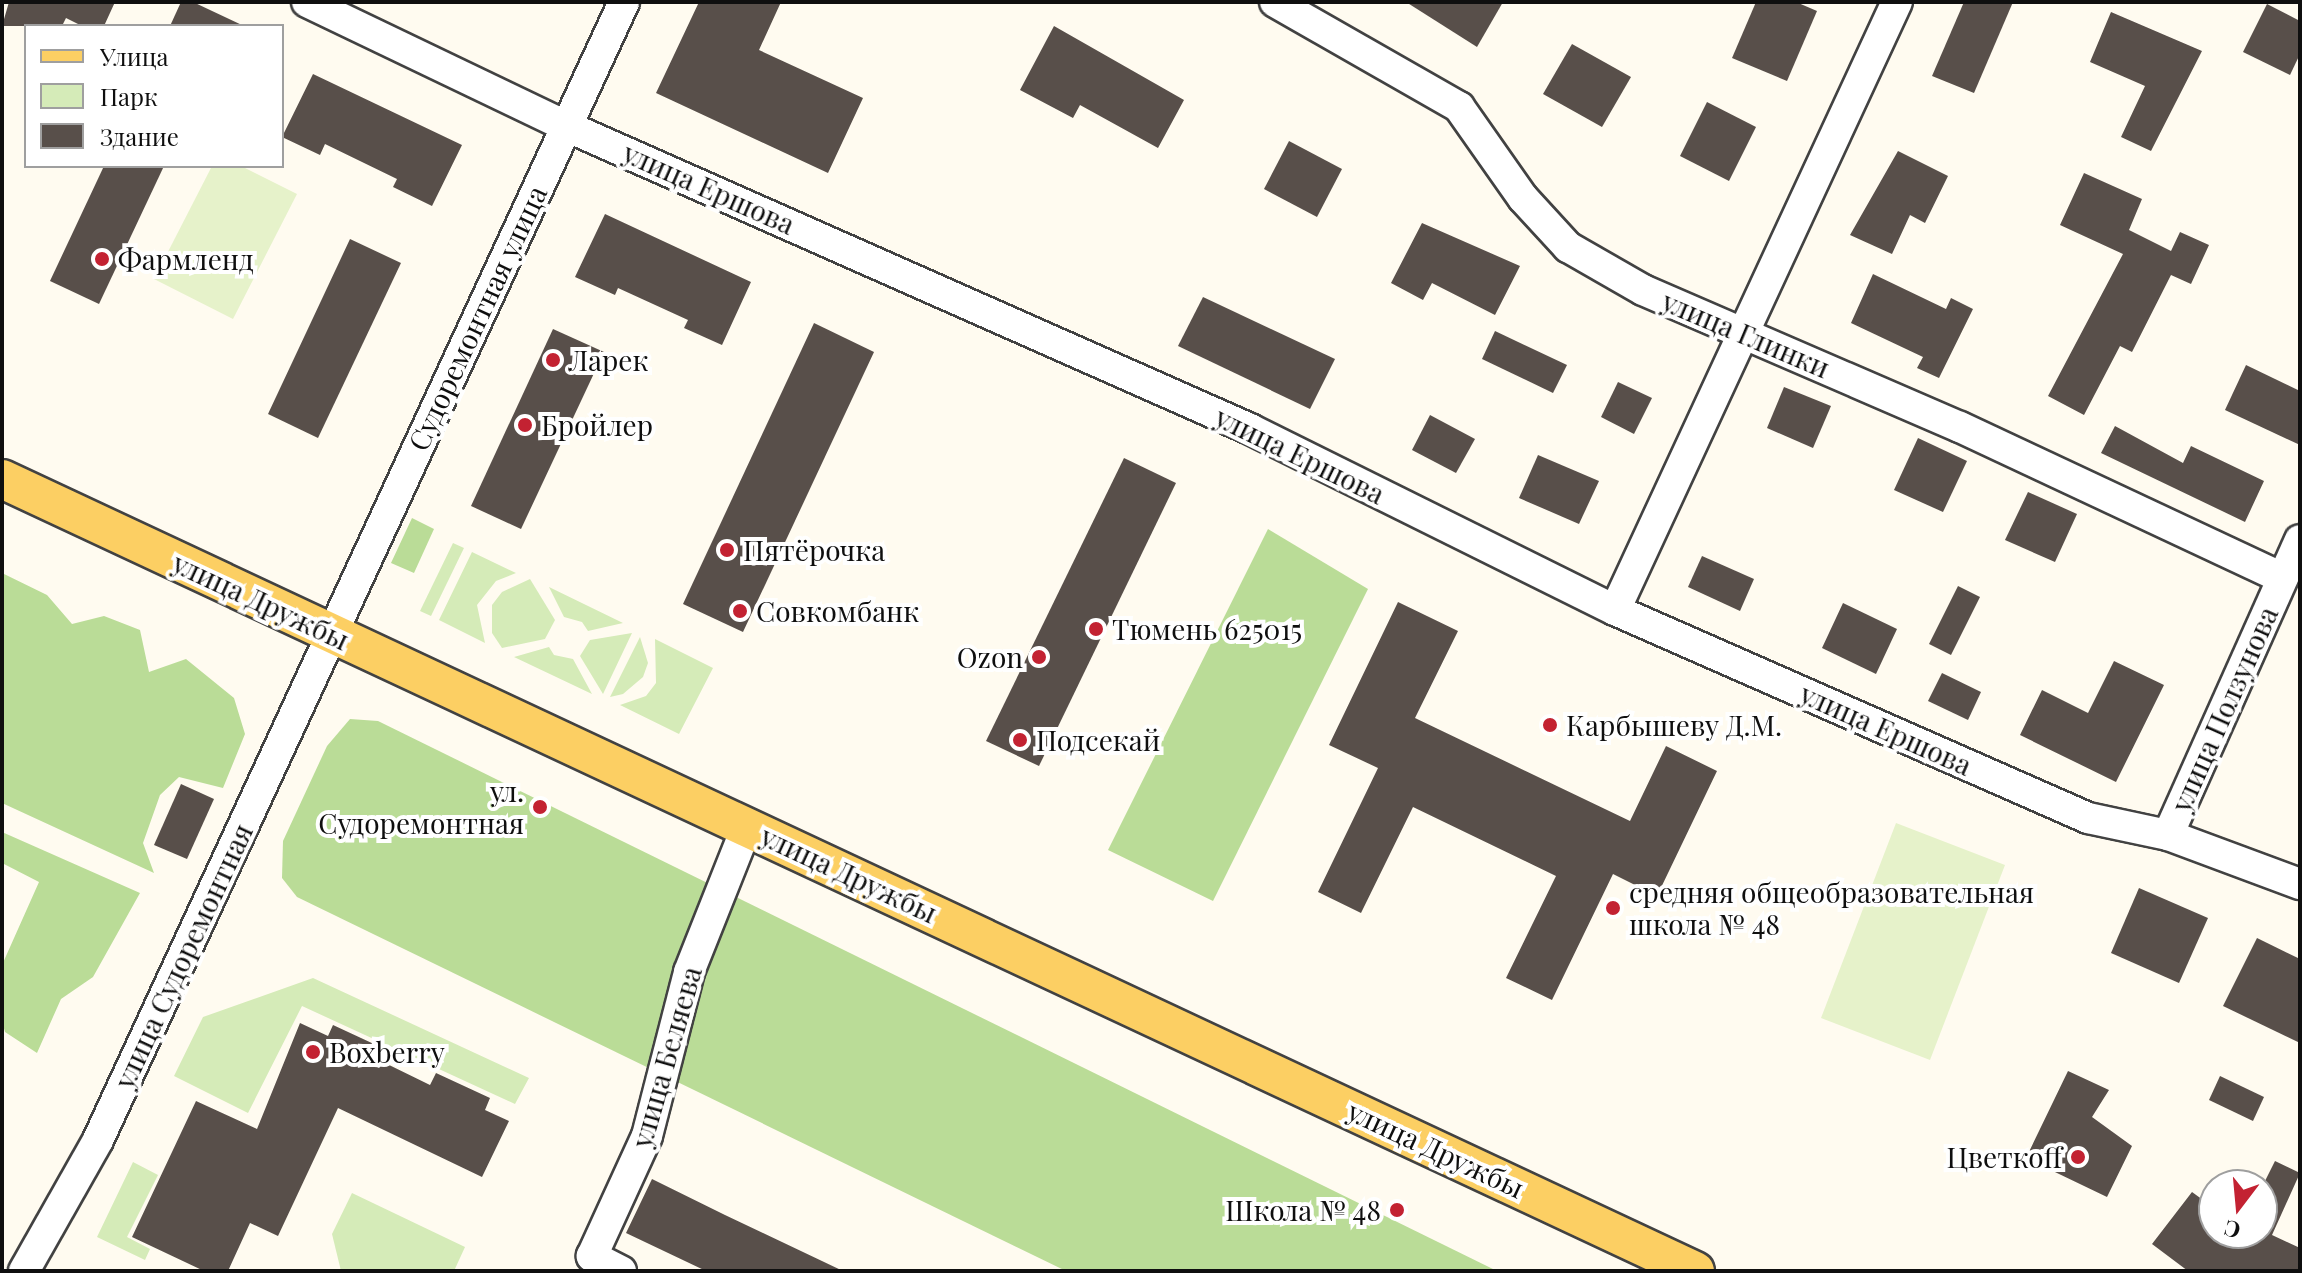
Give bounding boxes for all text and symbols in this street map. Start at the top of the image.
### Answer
legend [24,24,284,168]
text: Улица [100,40,169,72]
text: Парк [100,80,158,112]
text: Здание [100,120,179,152]
street label: улица Ершова [618,135,800,241]
street label: Судоремонтная улица [401,180,553,456]
place label: Фармленд [118,242,254,276]
marker: Фармленд [93,250,111,268]
street label: улица Глинки [1657,284,1835,384]
place label: Ларек [569,343,649,377]
marker: Ларек [544,351,562,369]
street label: улица Ершова [1210,400,1390,510]
place label: Бройлер [541,408,653,442]
marker: Бройлер [516,416,534,434]
place label: Пятёрочка [743,533,885,567]
marker: Пятёрочка [718,541,736,559]
street label: улица Дружбы [168,546,354,656]
place label: Совкомбанк [756,594,919,628]
street label: улица Ползунова [2164,601,2284,817]
marker: Совкомбанк [731,602,749,620]
place label: Тюмень 625015 [1112,612,1302,646]
marker: Тюмень 625015 [1087,620,1105,638]
place label: Ozon [957,640,1023,674]
marker: Ozon [1030,648,1048,666]
street label: улица Ершова [1795,676,1977,782]
place label: Карбышеву Д.М. [1566,708,1782,742]
marker: Карбышеву Д.М. [1541,716,1559,734]
place label: Подсекай [1036,723,1160,757]
marker: Подсекай [1011,731,1029,749]
place label: ул. Судоремонтная [318,774,524,840]
marker: ул. Судоремонтная [531,798,549,816]
street label: улица Судоремонтная [107,818,259,1094]
street label: улица Дружбы [756,819,942,929]
place label: средняя общеобразовательная школа № 48 [1629,875,2034,941]
marker: средняя общеобразовательная школа № 48 [1604,899,1622,917]
street label: улица Беляева [624,963,708,1151]
place label: Boxberry [329,1035,445,1069]
marker: Boxberry [304,1043,322,1061]
street label: улица Дружбы [1343,1094,1529,1204]
place label: Цветкоff [1946,1140,2062,1174]
marker: Цветкоff [2069,1148,2087,1166]
north arrow [2198,1169,2278,1249]
place label: Школа № 48 [1225,1193,1381,1227]
marker: Школа № 48 [1388,1201,1406,1219]
text: С [2220,1214,2244,1247]

